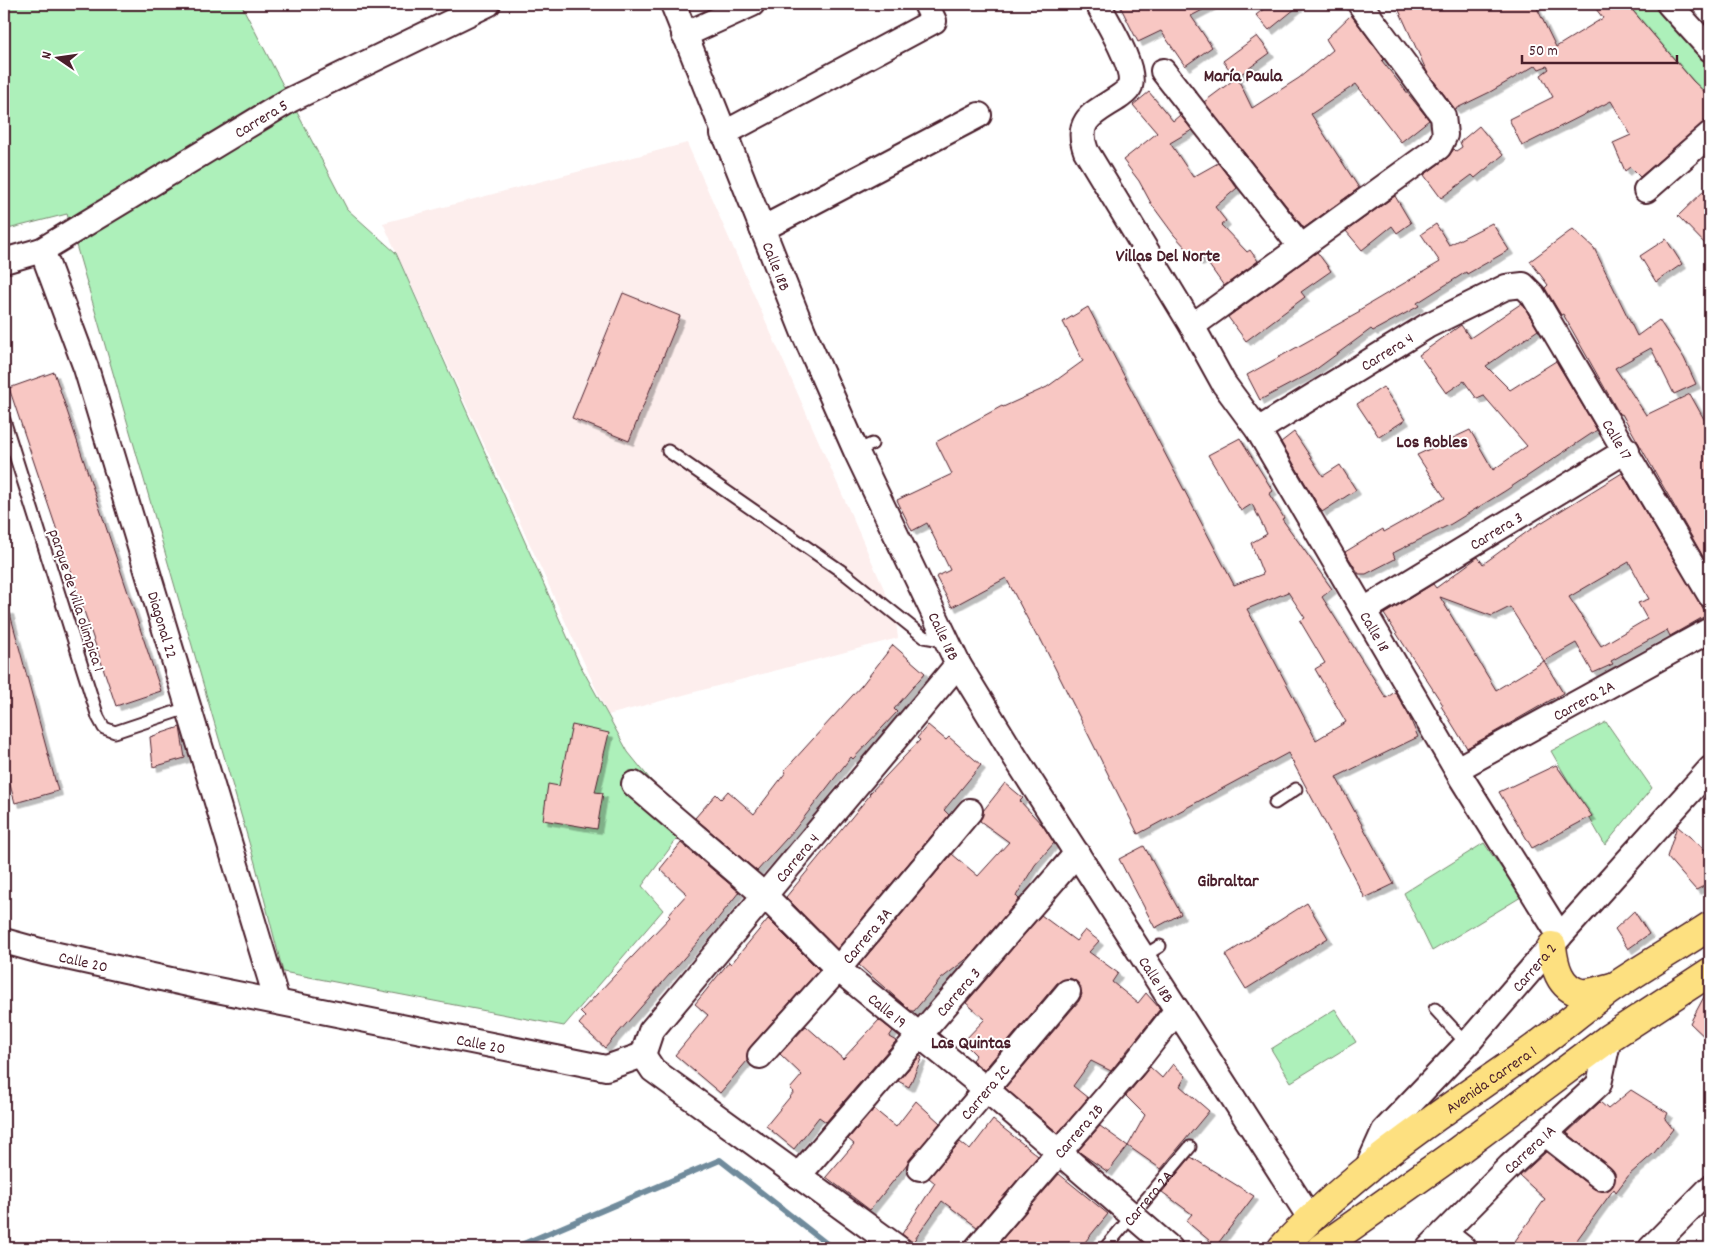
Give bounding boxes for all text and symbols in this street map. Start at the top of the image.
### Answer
north arrow [32,32,82,82]
scale bar [1522,32,1676,64]
text: 50 m [1529,41,1558,63]
text: N [37,50,58,61]
district label: María Paula [1204,65,1283,90]
street label: Carrera 5 [231,95,293,145]
street label: Calle 18B [755,239,795,295]
district label: Villas Del Norte [1116,245,1220,270]
street label: Carrera 4 [1357,328,1419,378]
street label: Calle 17 [1595,416,1637,465]
district label: Los Robles [1396,431,1468,456]
street label: Carrera 3 [1466,507,1528,557]
street label: parque de villa olimpica 1 [42,527,109,675]
street label: Diagonal 22 [140,589,182,662]
street label: Calle 18 [1352,608,1394,657]
street label: Calle 18B [921,609,964,665]
street label: Carrera 2A [1549,675,1620,728]
street label: Carrera 4 [771,829,826,888]
district label: Gibraltar [1197,870,1259,895]
street label: Carrera 3A [838,903,899,970]
street label: Carrera 2 [1508,939,1563,998]
street label: Calle 20 [56,947,110,980]
street label: Calle 18B [1132,953,1179,1008]
street label: Carrera 3 [932,963,987,1023]
street label: Calle 19 [862,989,911,1035]
street label: Calle 20 [454,1029,507,1062]
district label: Las Quintas [931,1032,1011,1057]
street label: Avenida Carrera 1 [1441,1041,1542,1121]
street label: Carrera 2C [956,1060,1016,1126]
street label: Carrera 2B [1050,1099,1110,1165]
street label: Carrera 1A [1499,1120,1562,1180]
street label: Carrera 2A [1119,1166,1180,1232]

